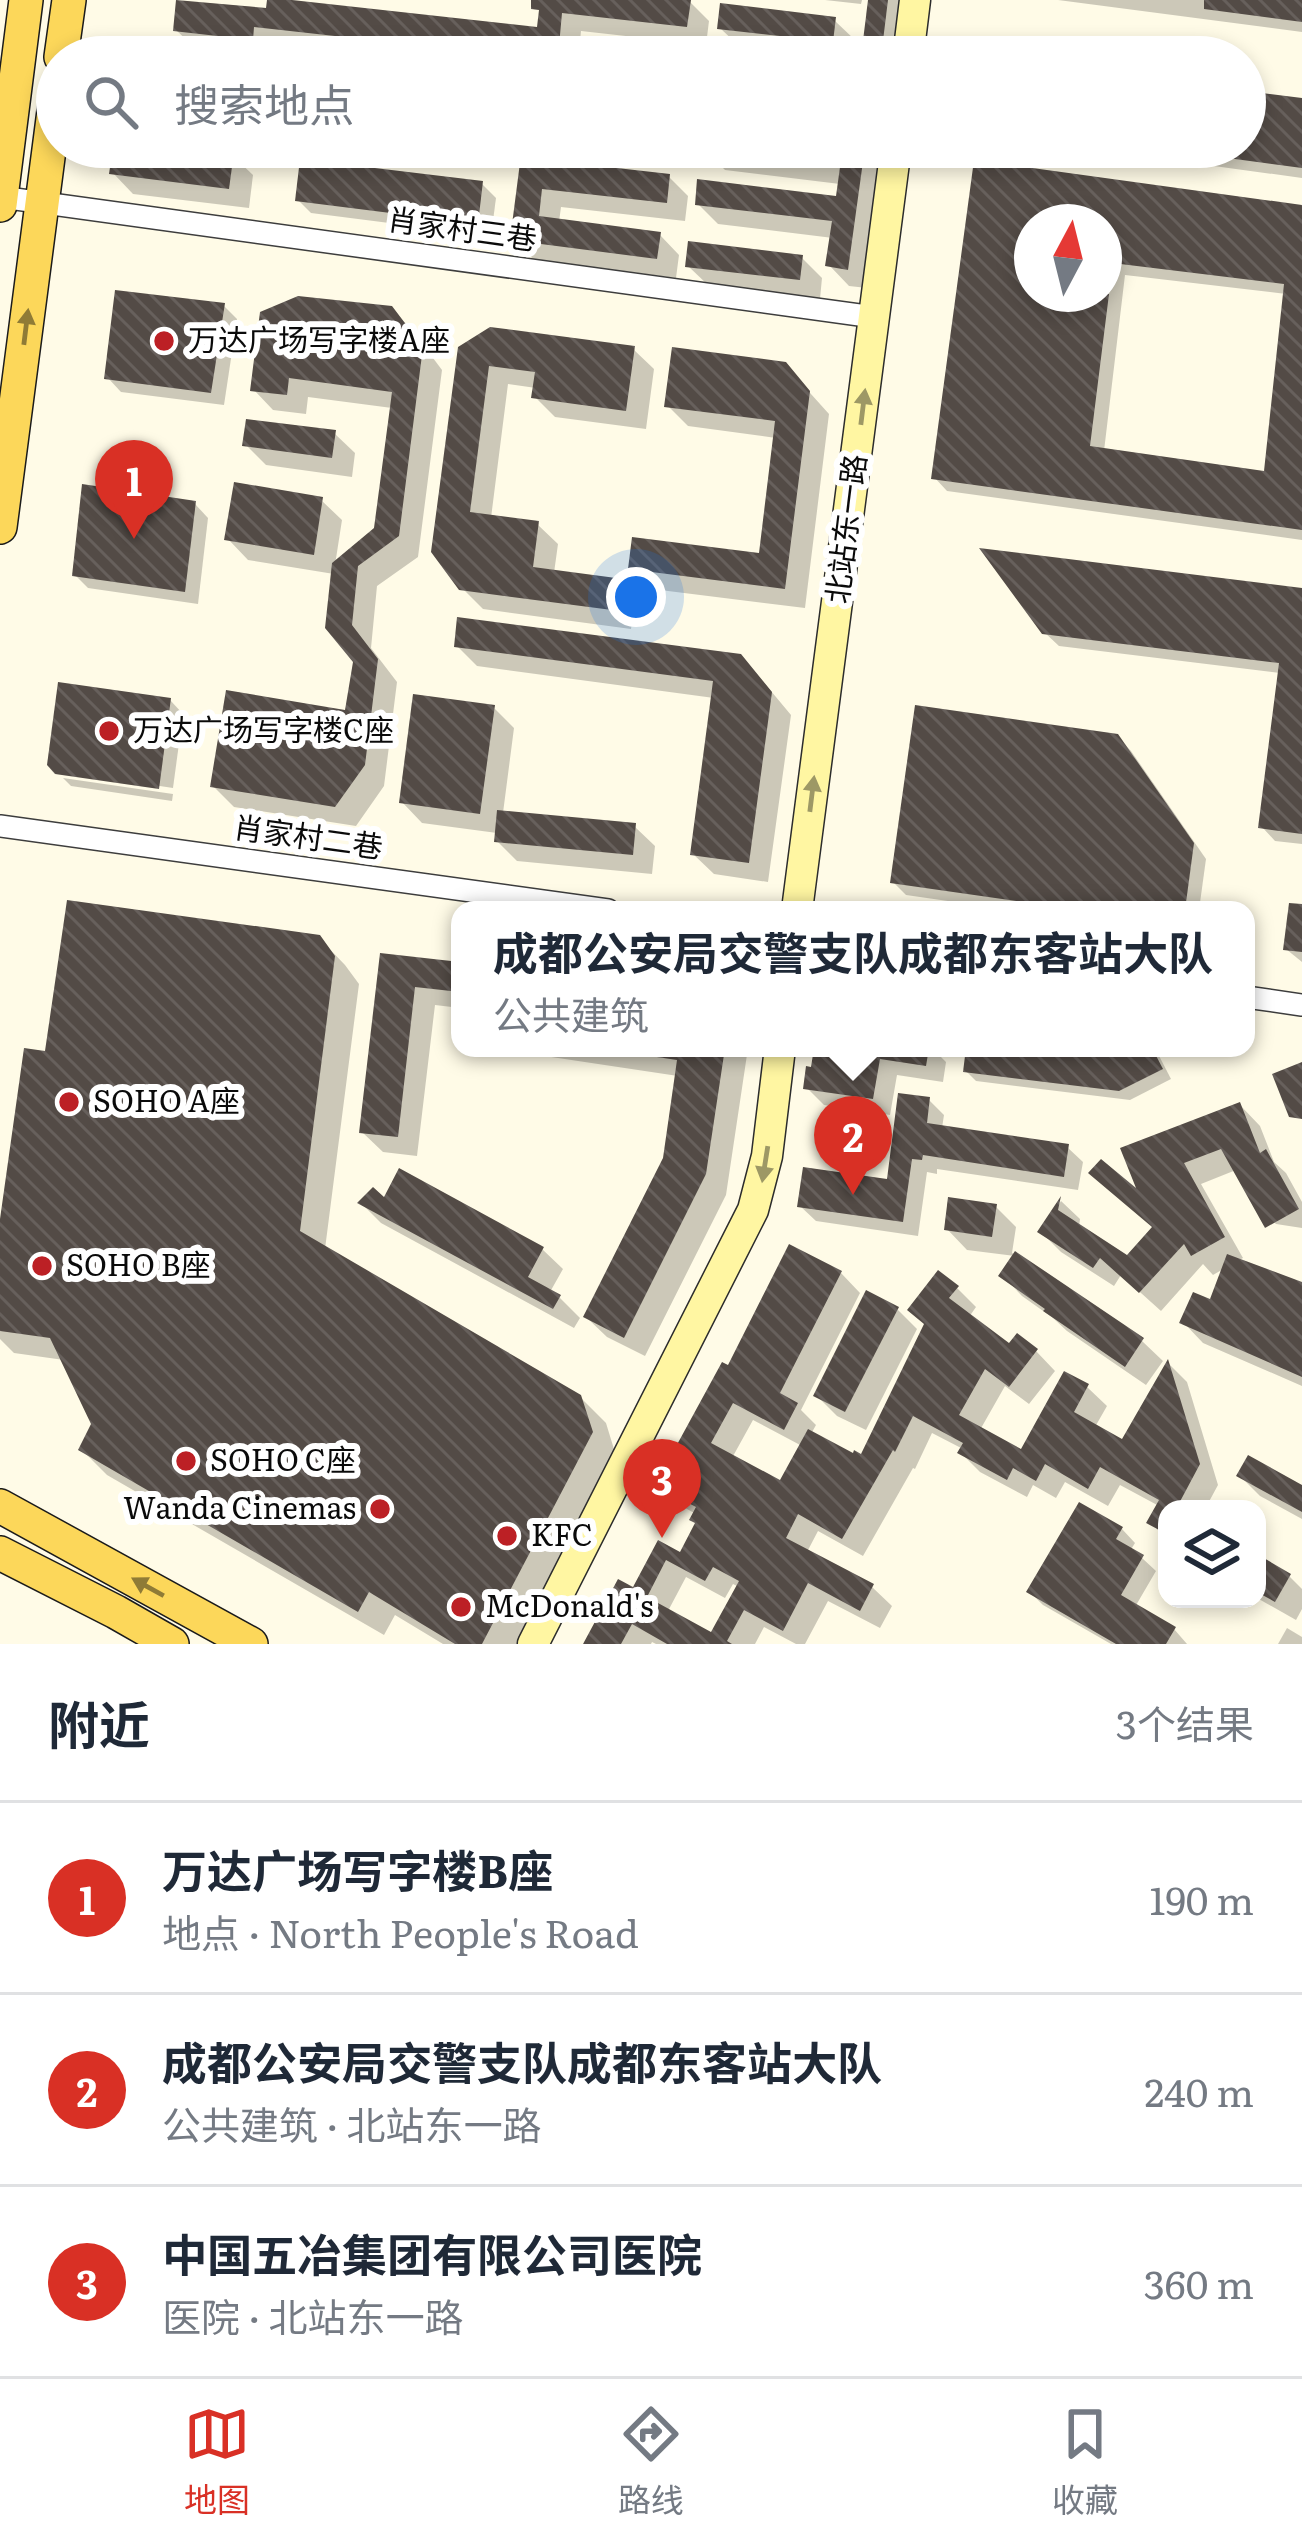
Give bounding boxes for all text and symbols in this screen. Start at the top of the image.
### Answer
search box [36,36,1266,168]
icon: search [78,69,144,135]
text: 搜索地点 [174,69,354,136]
street label: 肖家村三巷 [385,195,540,259]
north arrow [1014,204,1122,312]
one-way arrow [16,308,35,345]
place label: 万达广场写字楼A座 [188,316,450,360]
marker: 万达广场写字楼A座 [151,328,177,354]
one-way arrow [853,388,872,426]
pin: 1 [95,440,173,539]
street label: 北站东一路 [813,452,875,606]
your location [606,567,666,627]
place label: 万达广场写字楼C座 [133,706,394,750]
marker: 万达广场写字楼C座 [96,718,122,744]
one-way arrow [803,775,822,812]
street label: 肖家村二巷 [231,803,386,867]
popup [451,901,1255,1057]
text: 成都公安局交警支队成都东客站大队 [493,917,1213,984]
text: 公共建筑 [493,984,649,1042]
place label: SOHO A座 [93,1077,240,1121]
marker: SOHO A座 [56,1089,82,1115]
pin: 2 [814,1096,892,1195]
one-way arrow [755,1146,774,1183]
place label: SOHO B座 [66,1241,211,1285]
marker: SOHO B座 [29,1253,55,1279]
place label: SOHO C座 [210,1436,356,1480]
pin: 3 [623,1439,701,1538]
marker: SOHO C座 [173,1448,199,1474]
place label: Wanda Cinemas [123,1484,356,1528]
marker: Wanda Cinemas [367,1496,393,1522]
map controls [1158,1500,1266,1608]
button: layers [1158,1500,1266,1608]
place label: KFC [531,1511,593,1555]
marker: KFC [494,1523,520,1549]
one-way arrow [132,1578,165,1599]
place label: McDonald's [485,1582,654,1626]
marker: McDonald's [448,1594,474,1620]
text: 附近 [48,1684,150,1760]
text: 3个结果 [1116,1693,1254,1751]
text: 万达广场写字楼B座 [162,1835,553,1902]
text: 1 [79,1869,95,1927]
text: 190 m [1150,1869,1254,1927]
text: 地点 · North People's Road [162,1902,639,1960]
text: 成都公安局交警支队成都东客站大队 [162,2027,882,2094]
text: 2 [77,2061,97,2119]
text: 240 m [1145,2061,1254,2119]
text: 公共建筑 · 北站东一路 [162,2094,542,2152]
text: 中国五冶集团有限公司医院 [162,2219,702,2286]
text: 3 [76,2253,98,2311]
text: 360 m [1144,2253,1254,2311]
text: 医院 · 北站东一路 [162,2286,464,2344]
tab: 地图 [184,2401,250,2522]
tab: 路线 [618,2401,684,2522]
tab: 收藏 [1052,2401,1118,2522]

